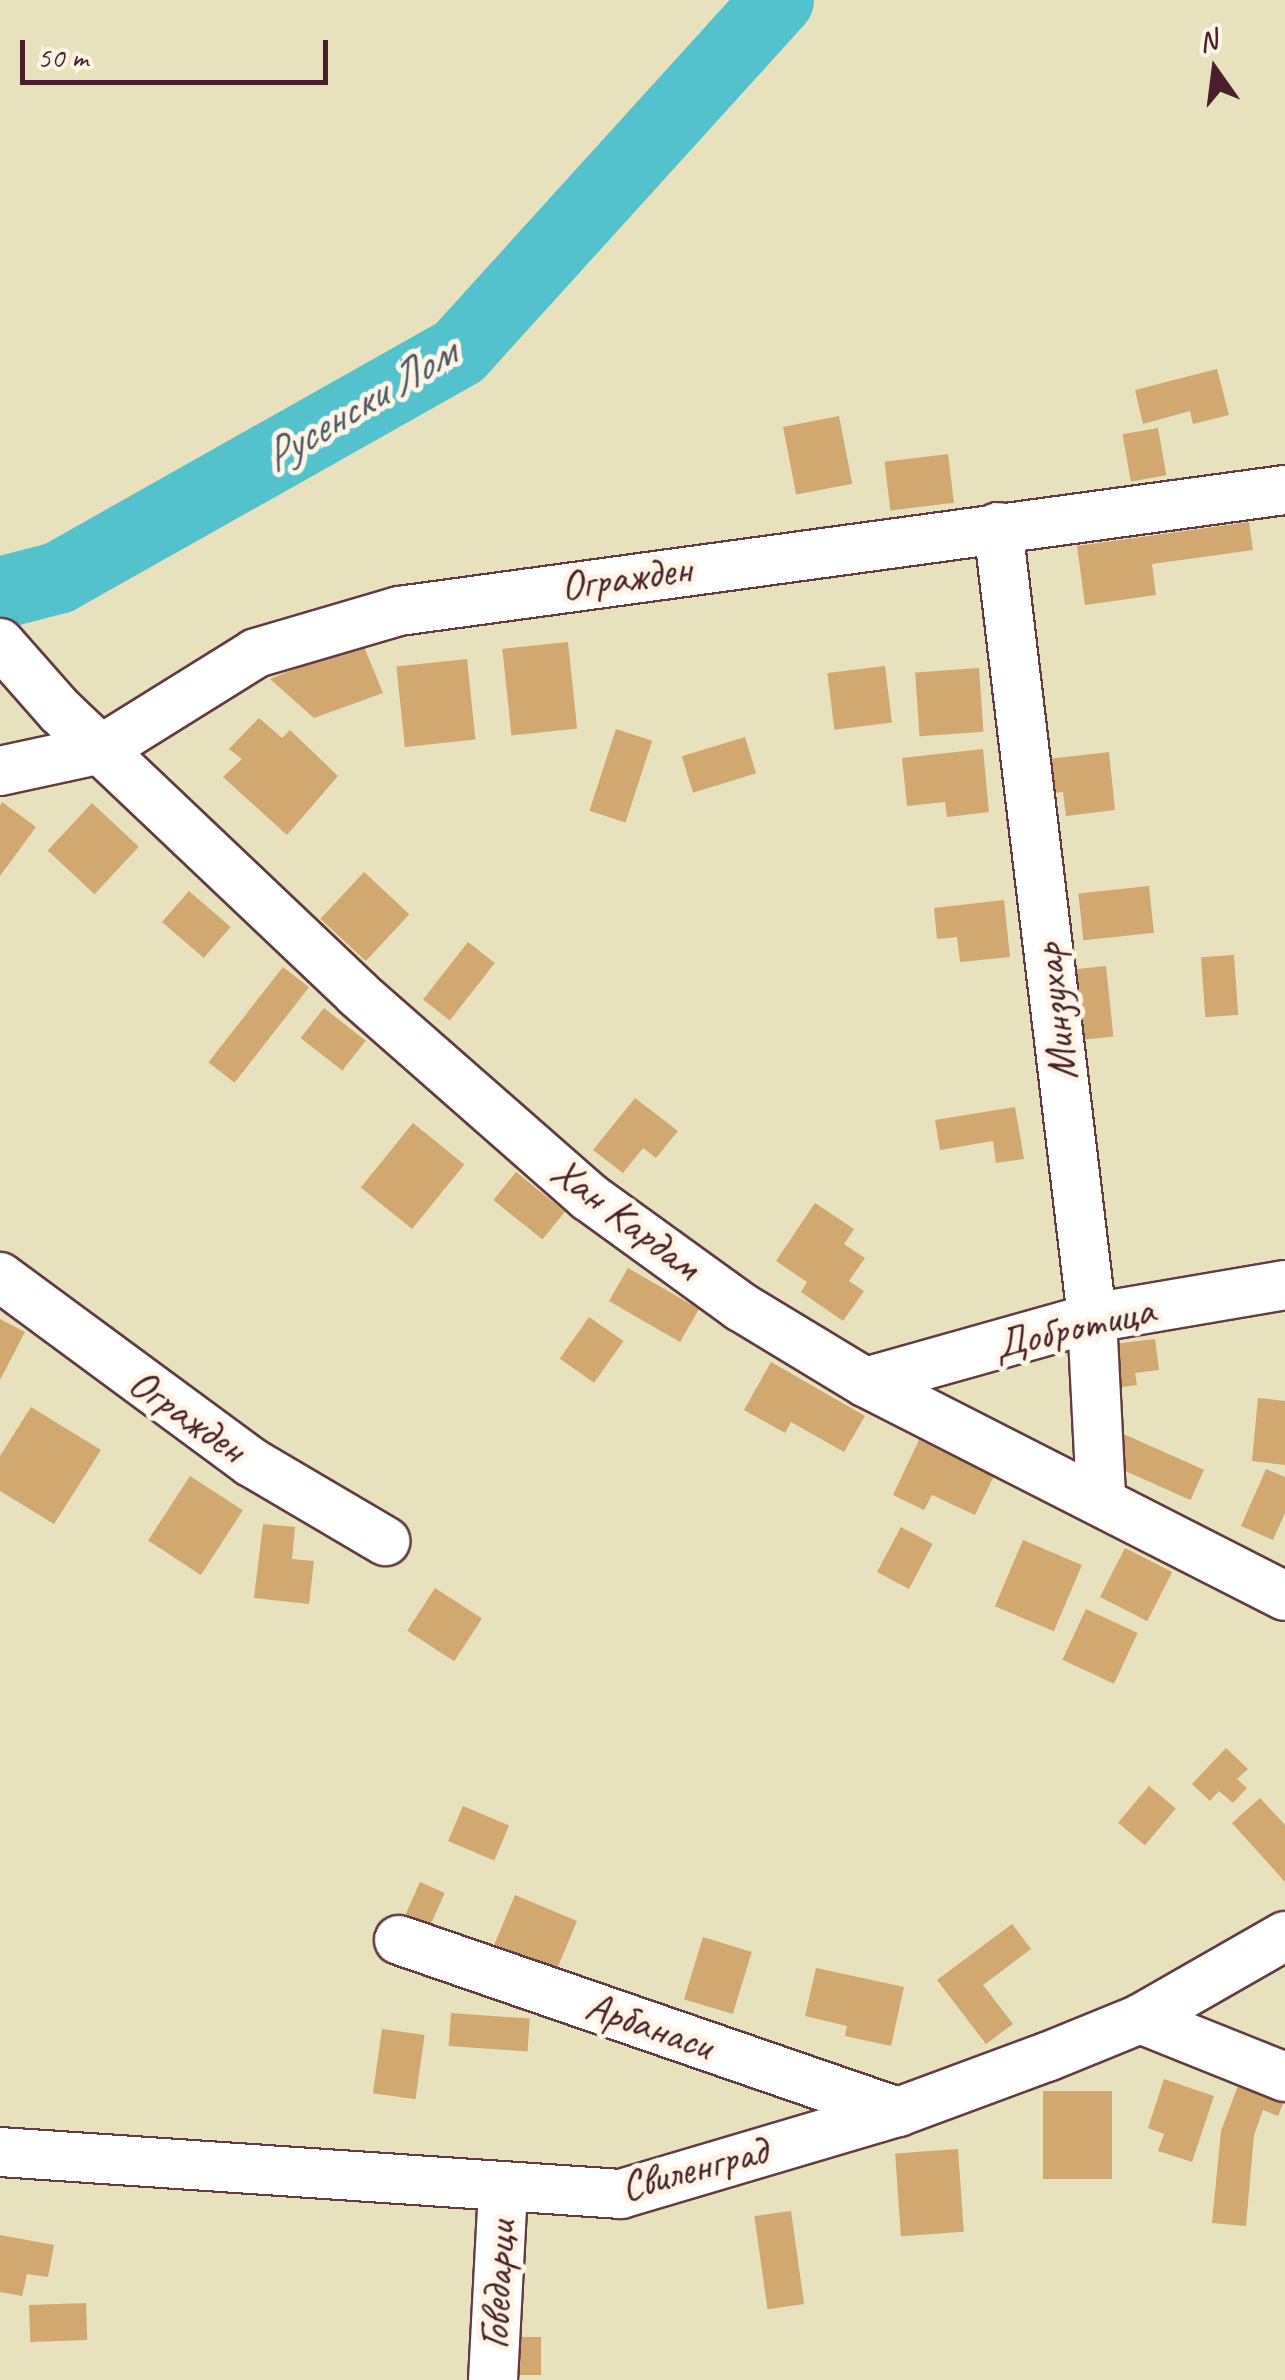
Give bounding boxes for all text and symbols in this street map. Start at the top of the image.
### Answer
scale bar [25,20,332,82]
north arrow [1165,20,1265,120]
text: N [1195,21,1220,59]
text: 50 m [37,38,88,76]
water label: Русенски Лом [254,327,464,483]
street label: Огражден [558,544,694,612]
street label: Минзухар [1023,941,1089,1083]
street label: Хан Кардам [542,1147,710,1291]
street label: Добротица [989,1285,1159,1371]
street label: Огражден [119,1358,255,1474]
street label: Арбанаси [579,1981,719,2071]
street label: Свиленград [615,2125,773,2213]
street label: Говедарци [469,2220,527,2350]

